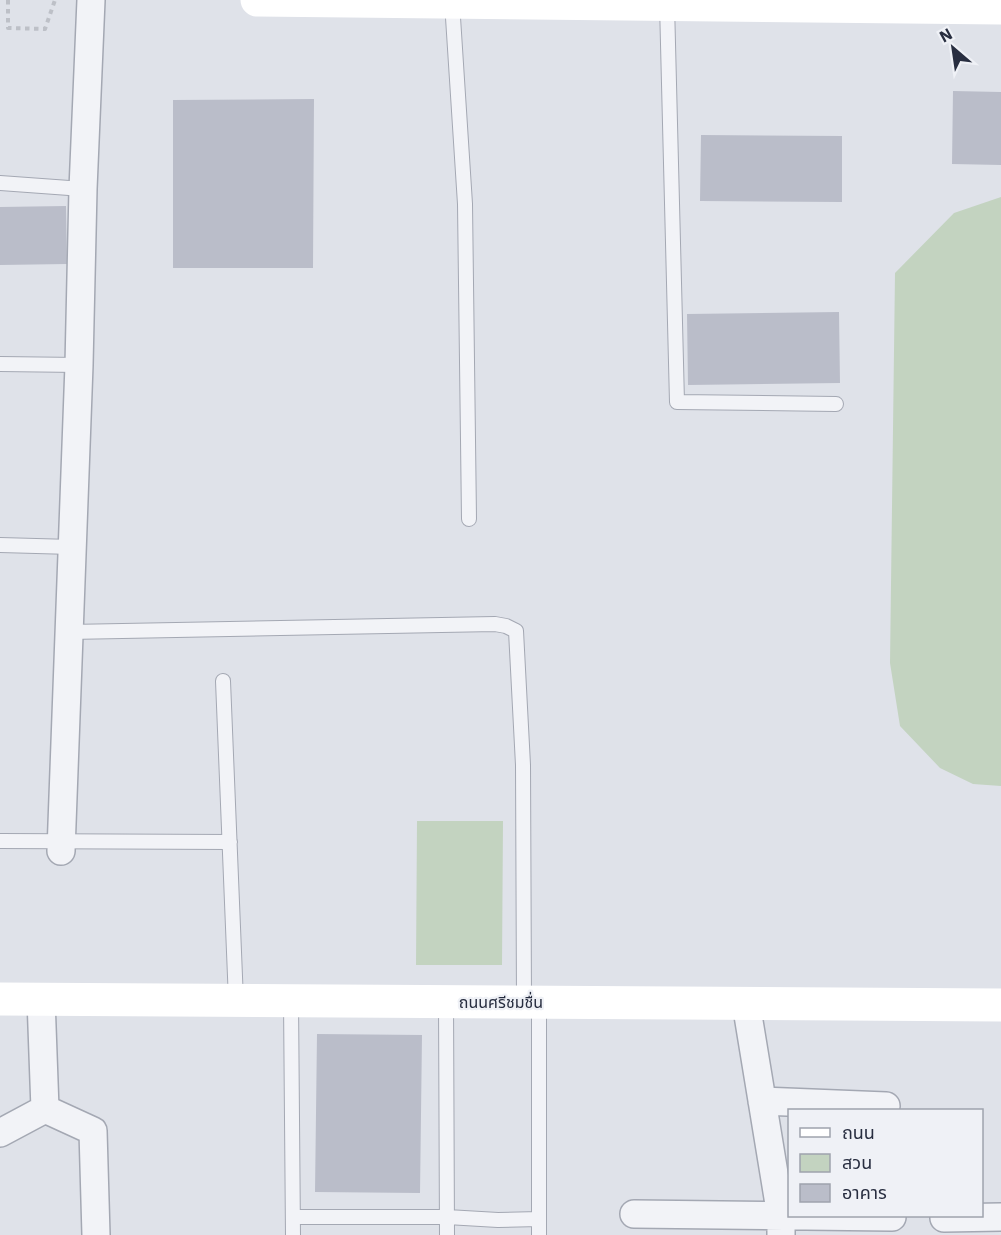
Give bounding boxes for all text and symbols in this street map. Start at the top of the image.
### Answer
north arrow [923,18,983,78]
text: N [936,23,956,46]
street label: ถนนศรีชมชื่น [459,991,543,1012]
legend [788,1109,983,1217]
text: ถนน [842,1121,875,1144]
text: สวน [842,1151,872,1174]
text: อาคาร [842,1181,887,1204]

